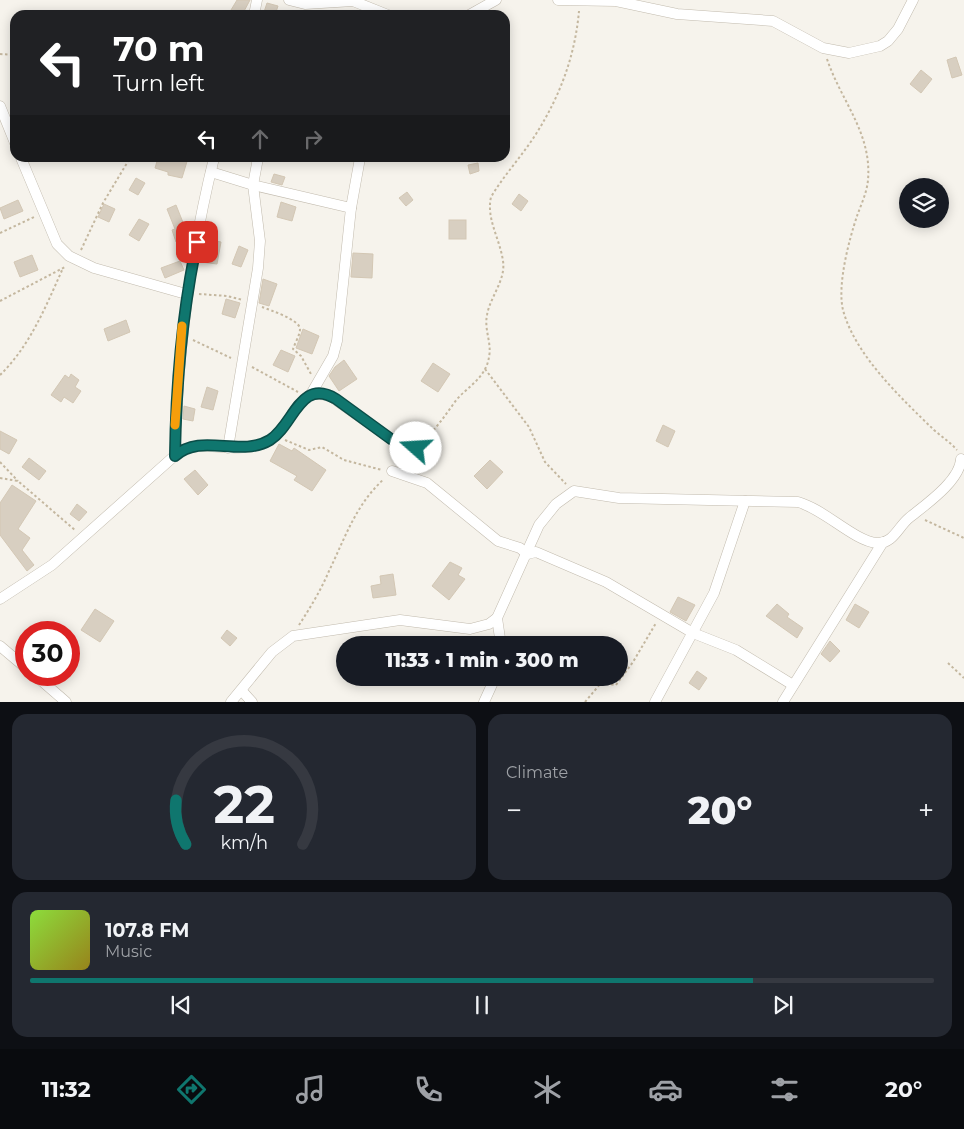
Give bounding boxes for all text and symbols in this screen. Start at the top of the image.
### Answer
text: 70 m [113,27,204,70]
icon: left [30,30,95,95]
text: Turn left [113,70,205,97]
icon: left [193,125,221,153]
icon: ahead [246,125,274,153]
icon: right [299,125,327,153]
map controls [899,178,949,228]
button: layers [899,178,949,228]
pin [176,221,218,263]
icon: arrive [183,228,211,256]
position arrow [389,421,441,473]
speed limit sign: 30 [15,621,80,686]
text: 11:33 · 1 min · 300 m [385,649,579,672]
text: Climate [506,763,568,782]
text: 22 [213,773,275,836]
text: 20° [688,787,752,834]
text: − [506,793,522,827]
text: + [918,793,934,827]
text: km/h [220,832,268,853]
text: 107.8 FM [105,919,190,942]
text: Music [105,942,152,961]
icon: previous [167,991,195,1019]
icon: pause [468,991,496,1019]
icon: next [769,991,797,1019]
icon: directions [174,1072,209,1107]
icon: music [293,1072,328,1107]
icon: phone [411,1072,446,1107]
icon: climate [530,1072,565,1107]
icon: car [648,1072,683,1107]
icon: filters [767,1072,802,1107]
text: 11:32 [42,1076,91,1103]
text: 20° [885,1076,922,1103]

